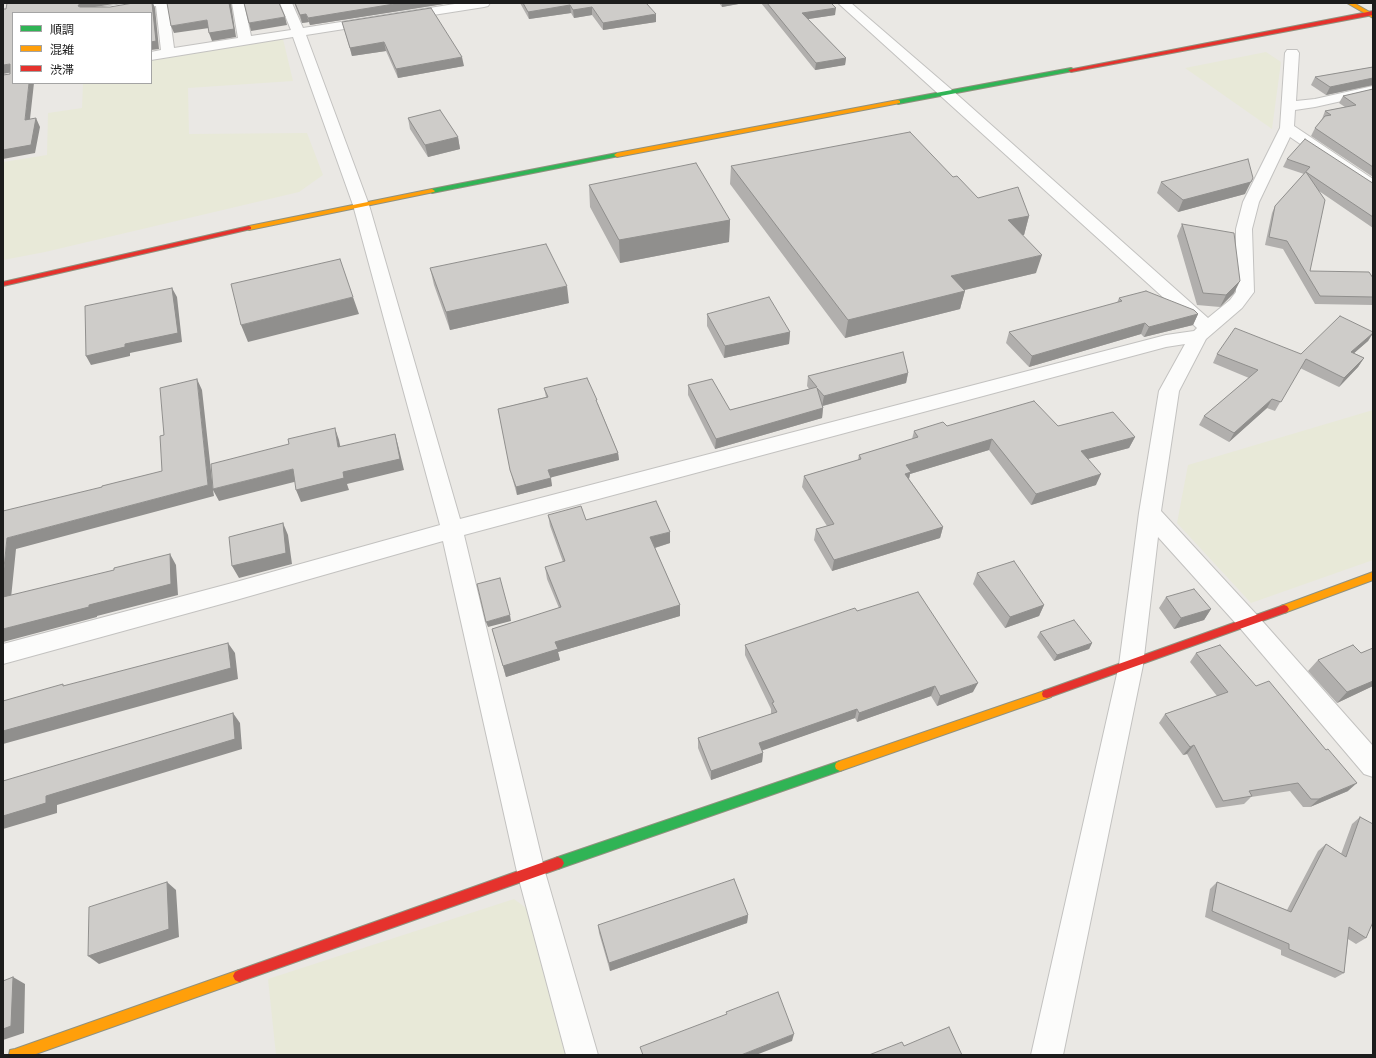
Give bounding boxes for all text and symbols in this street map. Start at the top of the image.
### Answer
legend [12,12,152,84]
text: 順調 [50,23,74,37]
text: 混雑 [50,43,74,57]
text: 渋滞 [50,63,74,77]

